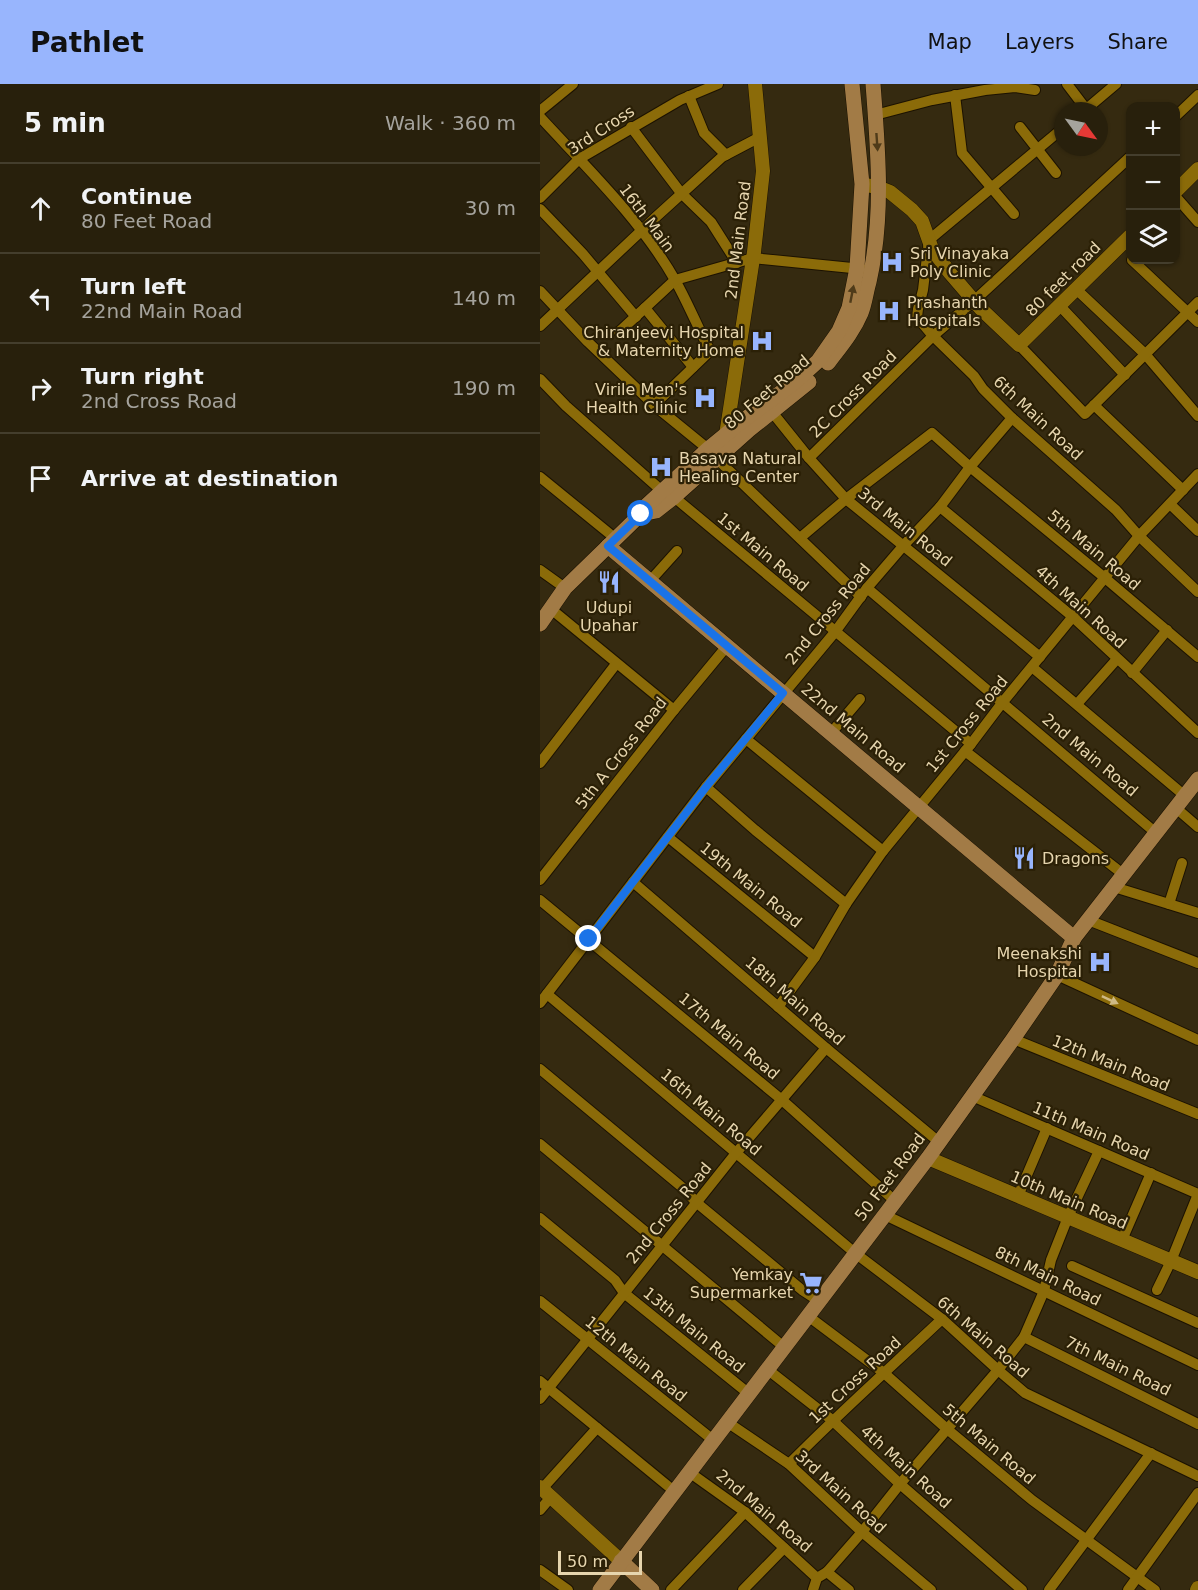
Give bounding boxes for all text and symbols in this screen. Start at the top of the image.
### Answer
text: Pathlet [30,26,144,59]
text: Map [928,30,972,54]
text: Layers [1005,30,1074,54]
text: Share [1107,30,1168,54]
street label: 3rd Cross [564,101,638,159]
north arrow [1054,102,1108,156]
map controls [1126,102,1180,264]
button: + [1126,102,1180,156]
text: 5 min [24,108,106,138]
text: Walk · 360 m [385,111,516,135]
one-way arrow [872,133,882,152]
button: − [1126,156,1180,210]
street label: 16th Main [615,180,679,256]
street label: 2nd Main Road [721,180,755,300]
text: Continue [81,184,192,209]
icon: ahead [24,192,57,225]
text: 30 m [465,196,516,220]
text: 80 Feet Road [81,209,212,233]
button: layers [1126,210,1180,264]
street label: 80 feet road [1022,238,1104,320]
place label: Sri Vinayaka Poly Clinic [910,244,1009,281]
hospital icon: Sri Vinayaka Poly Clinic [879,249,905,275]
text: Turn left [81,274,186,299]
icon: left [24,282,57,315]
one-way arrow [848,284,857,303]
text: 140 m [452,286,516,310]
place label: Prashanth Hospitals [907,293,988,330]
hospital icon: Prashanth Hospitals [876,298,902,324]
text: 22nd Main Road [81,299,242,323]
place label: Chiranjeevi Hospital & Maternity Home [583,323,744,360]
hospital icon: Chiranjeevi Hospital & Maternity Home [749,328,775,354]
street label: 2C Cross Road [805,346,901,442]
street label: 80 Feet Road [721,351,813,433]
text: Turn right [81,364,204,389]
icon: right [24,372,57,405]
street label: 6th Main Road [989,372,1087,464]
text: 190 m [452,376,516,400]
place label: Virile Men's Health Clinic [586,380,687,417]
hospital icon: Virile Men's Health Clinic [692,385,718,411]
text: 2nd Cross Road [81,389,237,413]
place label: Basava Natural Healing Center [679,449,801,486]
hospital icon: Basava Natural Healing Center [648,454,674,480]
icon: arrive [24,462,57,495]
text: Arrive at destination [81,466,338,491]
street label: 3rd Main Road [854,483,956,571]
route start [627,500,653,526]
street label: 5th Main Road [1044,506,1144,594]
street label: 1st Main Road [713,508,813,596]
street label: 2nd Cross Road [781,560,875,668]
street label: 4th Main Road [1032,561,1130,653]
restaurant icon: Udupi Upahar [596,569,622,595]
place label: Udupi Upahar [580,598,639,635]
street label: 1st Cross Road [922,672,1012,776]
street label: 22nd Main Road [797,679,909,777]
street label: 5th A Cross Road [571,693,671,813]
street label: 2nd Main Road [1038,709,1142,801]
street label: 19th Main Road [696,838,806,932]
restaurant icon: Dragons [1011,845,1037,871]
place label: Dragons [1042,849,1109,868]
route end [575,925,601,951]
place label: Meenakshi Hospital [996,944,1082,981]
hospital icon: Meenakshi Hospital [1087,949,1113,975]
street label: 18th Main Road [741,953,849,1049]
street label: 17th Main Road [675,988,783,1084]
one-way arrow [1101,995,1118,1004]
street label: 12th Main Road [1049,1031,1173,1095]
street label: 16th Main Road [657,1064,765,1160]
street label: 11th Main Road [1030,1098,1152,1164]
street label: 50 Feet Road [851,1129,929,1225]
street label: 2nd Cross Road [622,1159,716,1267]
street label: 10th Main Road [1008,1167,1130,1233]
street label: 8th Main Road [992,1242,1104,1310]
place label: Yemkay Supermarket [690,1265,793,1302]
supermarket icon: Yemkay Supermarket [798,1270,824,1296]
street label: 13th Main Road [639,1283,749,1377]
street label: 6th Main Road [933,1292,1033,1382]
street label: 12th Main Road [581,1312,691,1406]
street label: 1st Cross Road [805,1332,905,1428]
street label: 7th Main Road [1062,1332,1174,1400]
street label: 5th Main Road [939,1400,1039,1488]
street label: 4th Main Road [857,1421,955,1513]
street label: 3rd Main Road [792,1446,890,1538]
street label: 2nd Main Road [712,1465,816,1557]
scale bar [558,1548,642,1576]
text: 50 m [567,1552,608,1571]

